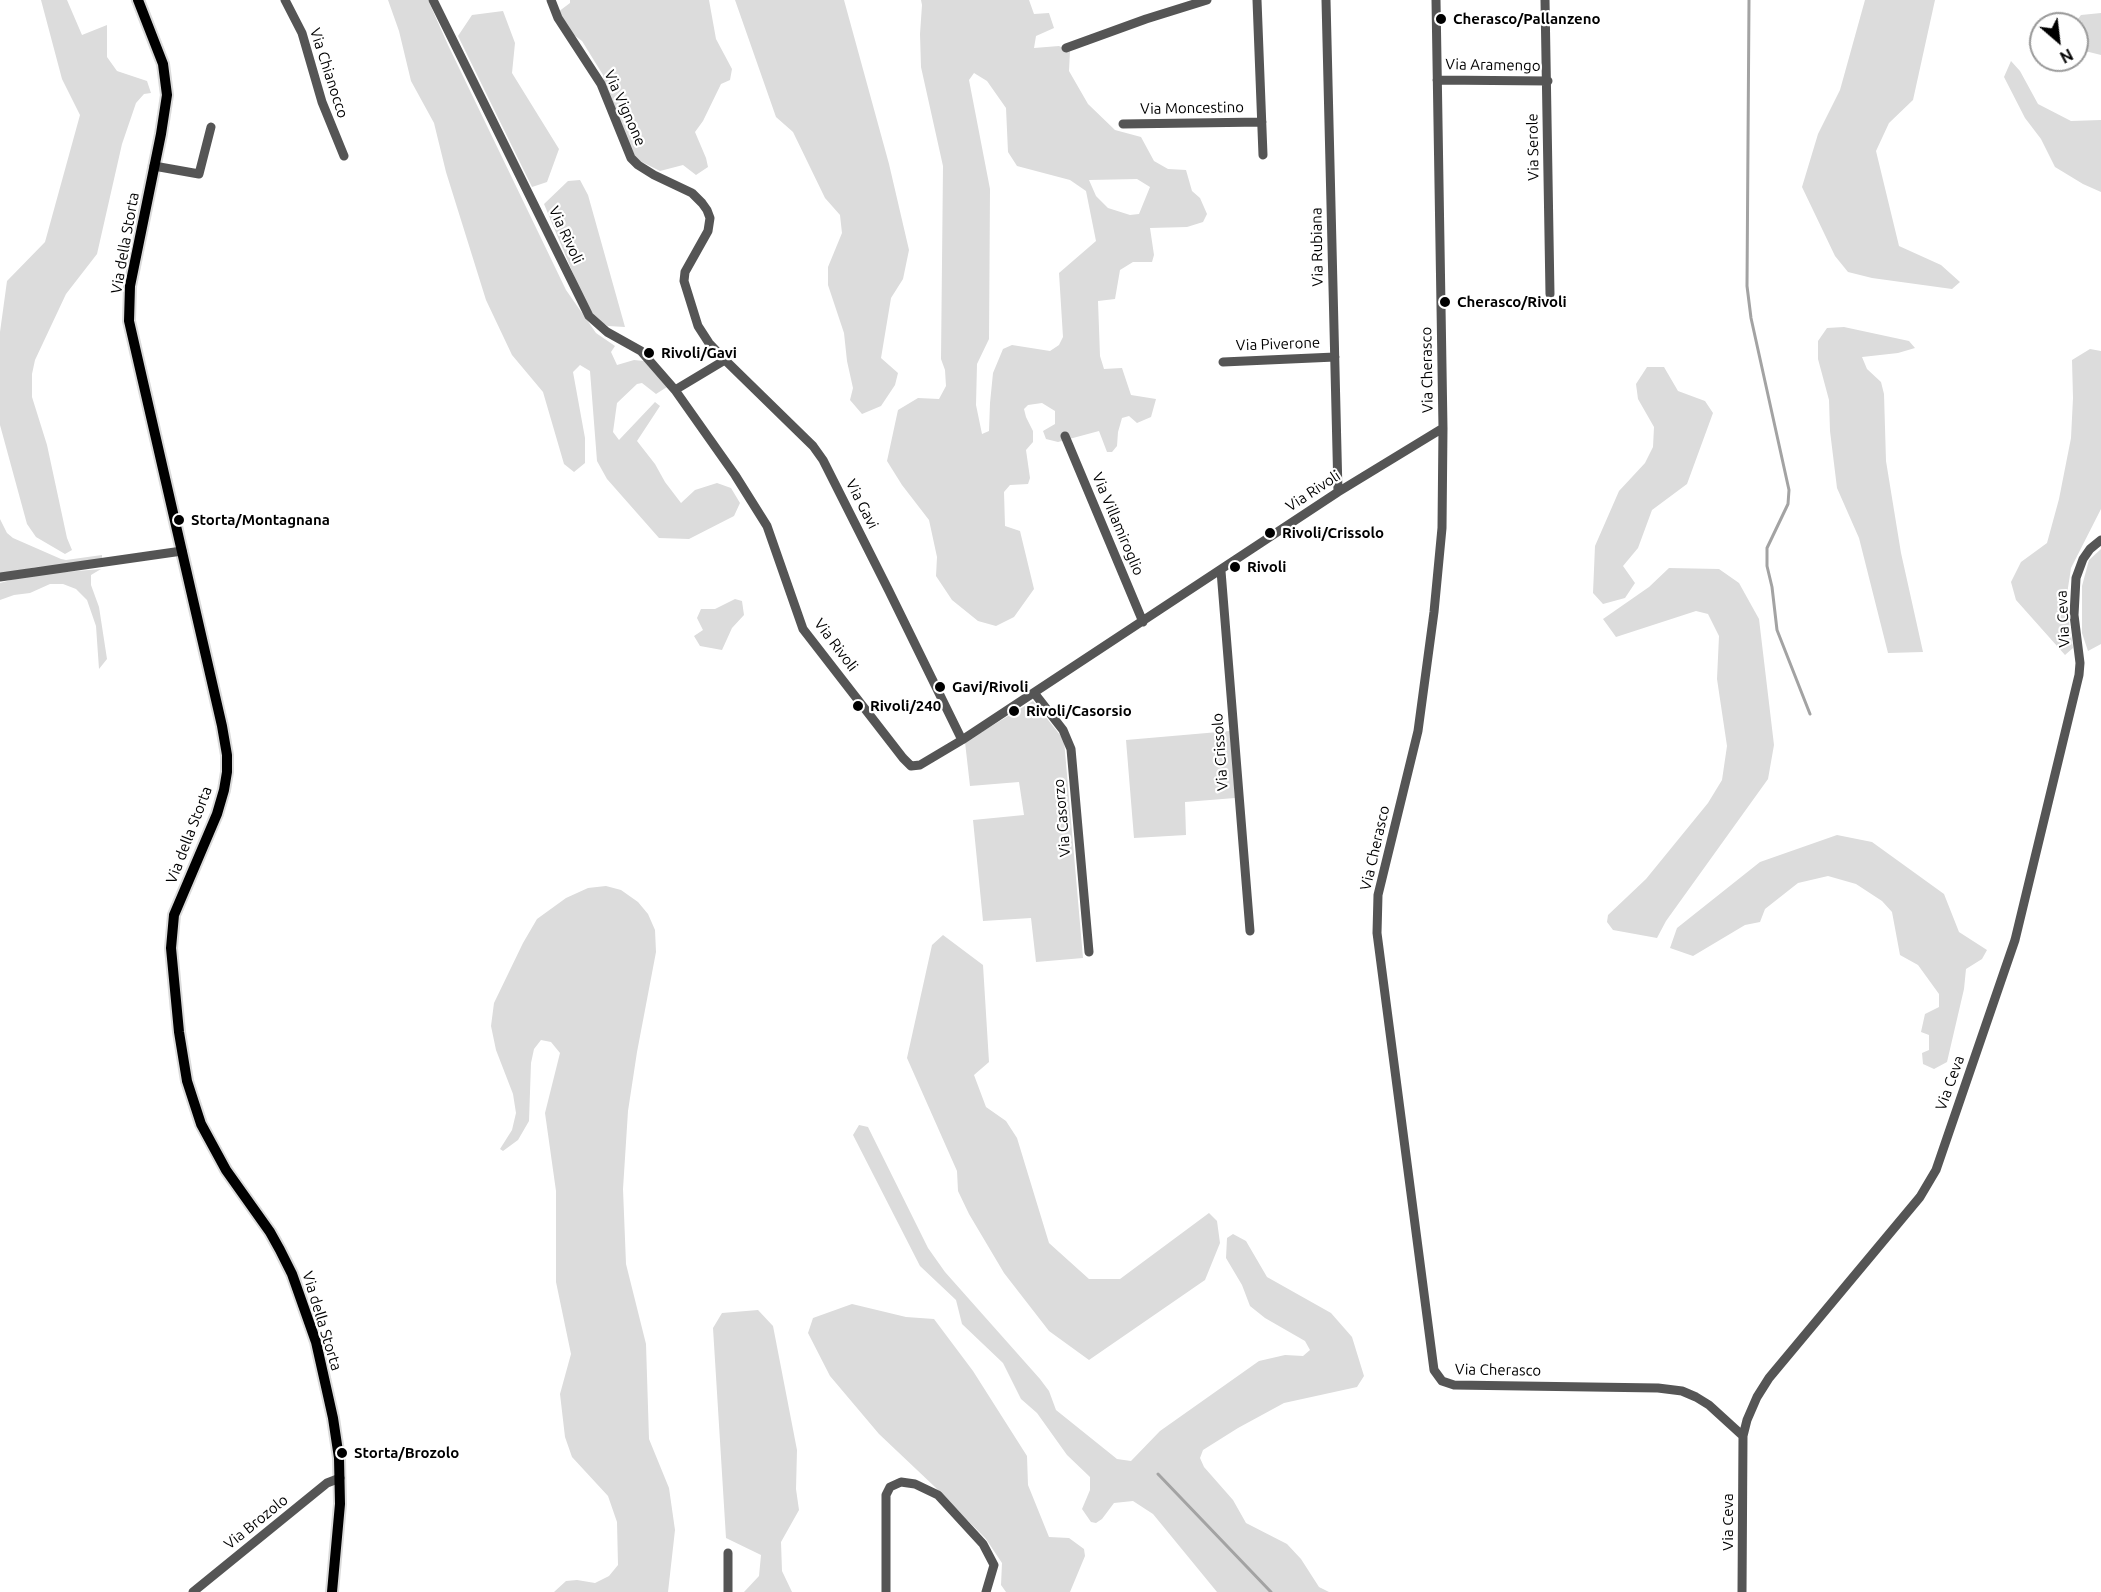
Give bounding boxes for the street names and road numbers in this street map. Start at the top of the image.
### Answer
street label: Via Chianocco [306,26,352,120]
street label: Via Aramengo [1445,55,1541,75]
street label: Via Vignone [600,67,650,149]
street label: Via Moncestino [1140,98,1244,118]
street label: Via Serole [1523,113,1543,181]
street label: Via della Storta [107,191,143,295]
street label: Via Rivoli [545,203,587,267]
street label: Via Rubiana [1307,207,1327,287]
street label: Via Cherasco [1417,327,1437,413]
street label: Via Piverone [1236,334,1320,354]
street label: Via Rivoli [1282,467,1344,515]
street label: Via Villamiroglio [1088,470,1148,578]
street label: Via Gavi [842,476,882,532]
street label: Via Ceva [2053,590,2073,648]
street label: Via Rivoli [810,615,862,675]
street label: Via Crissolo [1208,713,1232,791]
street label: Via Casorzo [1050,778,1074,858]
street label: Via della Storta [162,784,216,886]
street label: Via Cherasco [1357,804,1393,892]
street label: Via Ceva [1932,1053,1968,1113]
street label: Via della Storta [298,1269,346,1373]
street label: Via Cherasco [1455,1360,1541,1380]
street label: Via Brozolo [220,1491,292,1553]
street label: Via Ceva [1719,1493,1737,1551]

